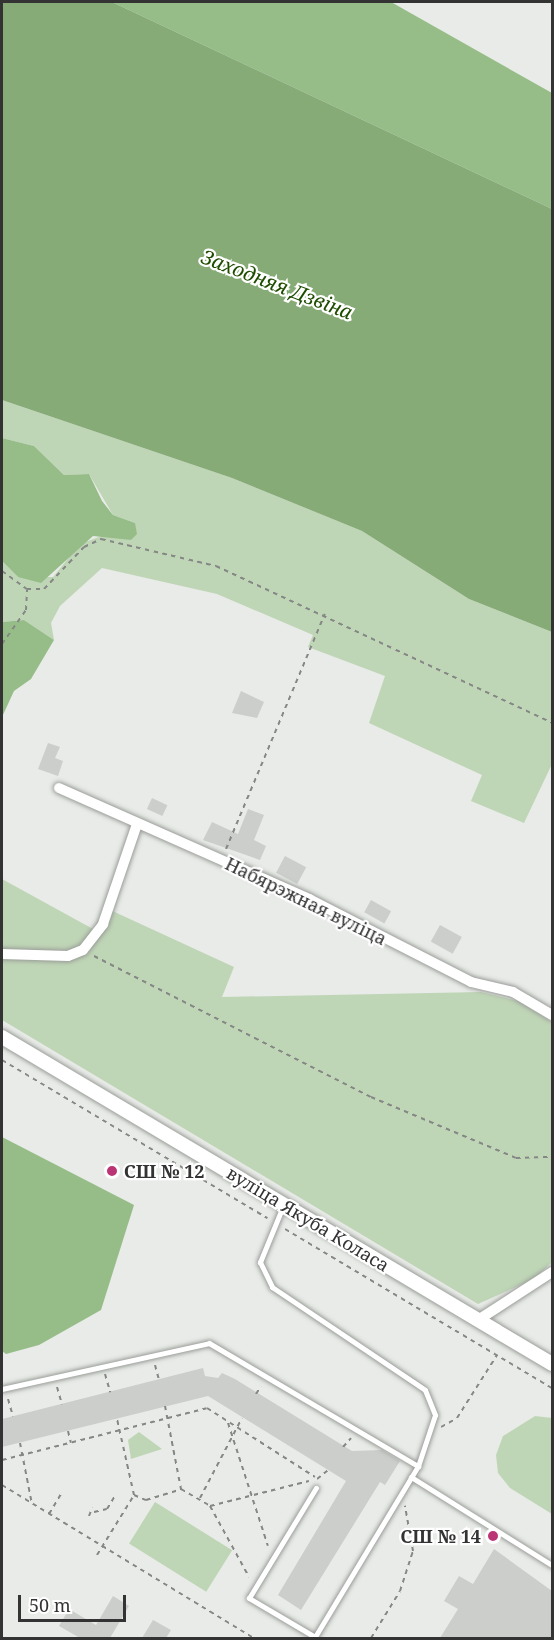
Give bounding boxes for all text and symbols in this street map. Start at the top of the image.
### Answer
water label: Заходняя Дзвіна [198,244,356,324]
street label: Набярэжная вуліца [222,853,390,949]
place label: СШ № 12 [124,1160,205,1182]
street label: вуліца Якуба Коласа [223,1162,393,1276]
marker: СШ № 12 [105,1164,119,1178]
place label: СШ № 14 [400,1525,481,1547]
marker: СШ № 14 [486,1529,500,1543]
scale bar [21,1583,129,1621]
text: 50 m [29,1593,71,1617]

